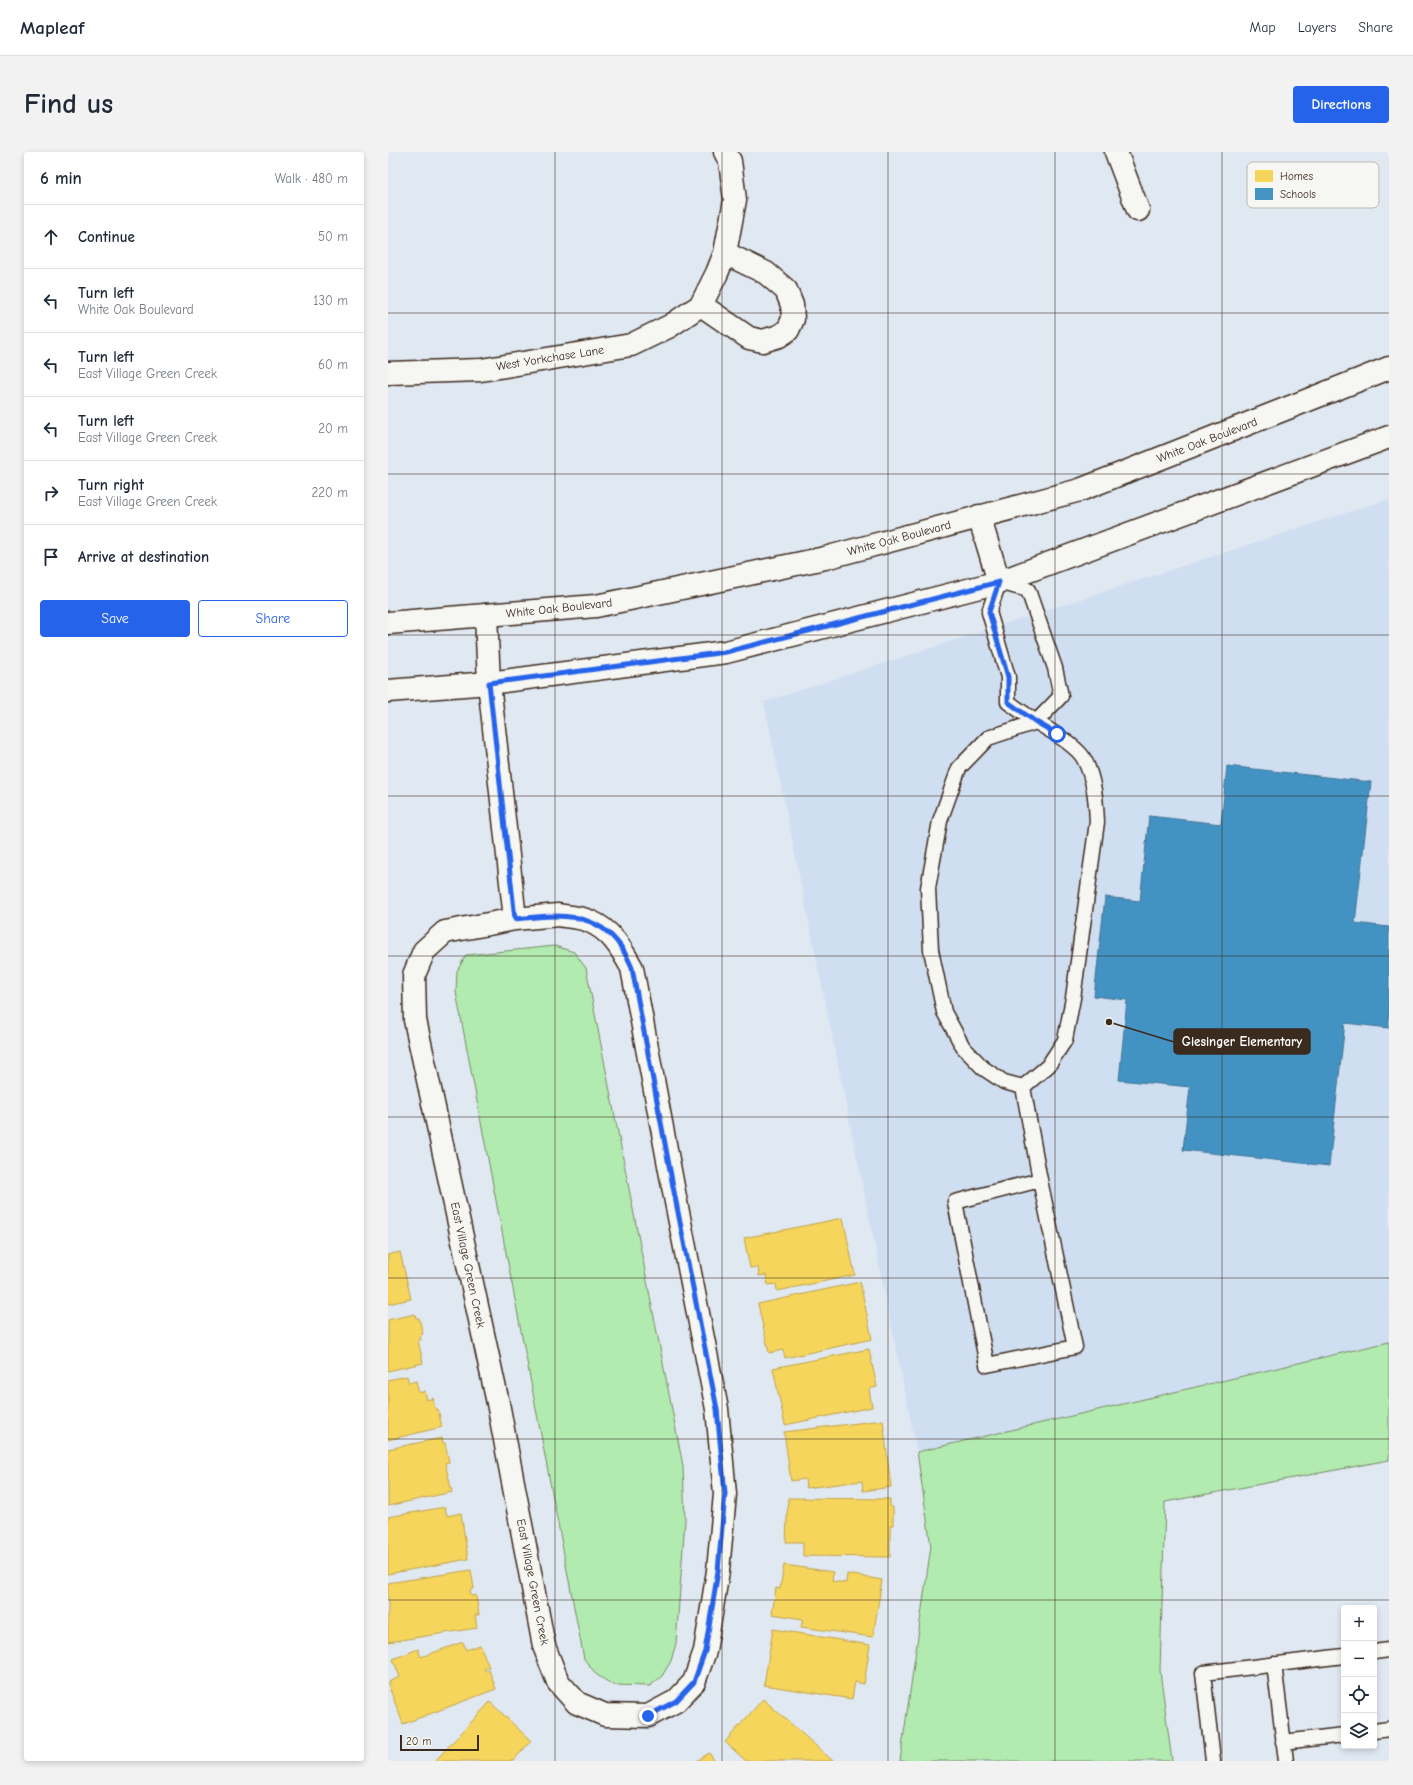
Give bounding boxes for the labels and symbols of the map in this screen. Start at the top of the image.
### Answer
legend [1247,162,1379,208]
text: Homes [1280,170,1313,183]
text: Schools [1280,188,1316,201]
street label: West Yorkchase Lane [495,343,605,373]
street label: White Oak Boulevard [1155,414,1259,466]
street label: White Oak Boulevard [846,517,952,559]
street label: White Oak Boulevard [505,595,613,621]
route start [1048,725,1066,743]
callout: Giesinger Elementary [1174,1029,1310,1054]
text: Giesinger Elementary [1182,1034,1302,1049]
street label: East Village Green Creek [448,1201,488,1329]
street label: East Village Green Creek [514,1518,552,1647]
route end [639,1707,657,1725]
scale bar [400,1733,479,1752]

